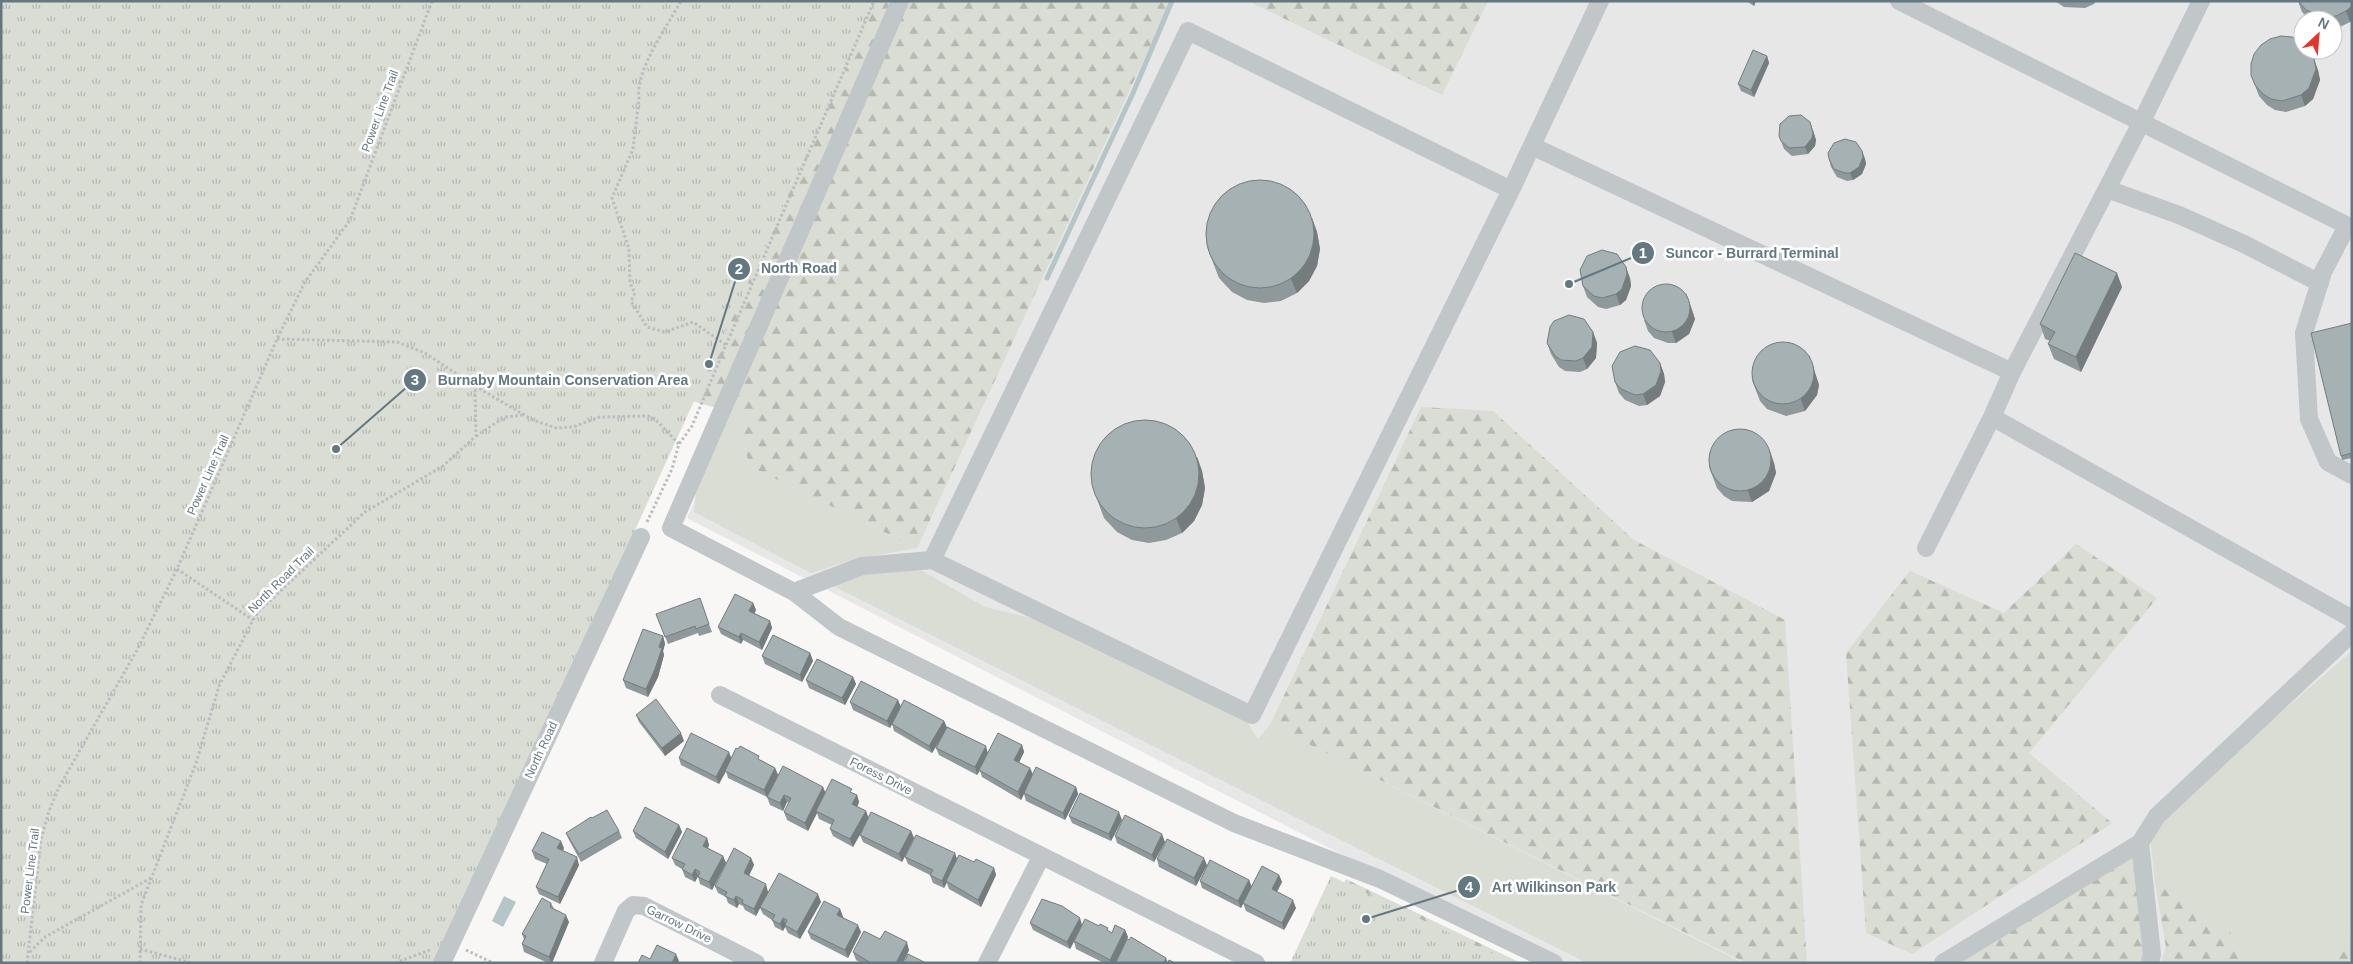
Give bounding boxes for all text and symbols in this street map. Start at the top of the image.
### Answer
north arrow [2293,10,2343,60]
text: N [2316,14,2332,33]
street label: Power Line Trail [359,68,401,154]
callout: Suncor - Burrard Terminal [1631,238,1849,267]
text: 1 [1639,244,1647,261]
text: Suncor - Burrard Terminal [1665,245,1839,261]
callout: North Road [726,254,847,283]
text: 2 [735,260,743,277]
text: North Road [761,260,837,276]
callout: Burnaby Mountain Conservation Area [403,366,699,395]
text: 3 [411,371,419,388]
text: Burnaby Mountain Conservation Area [438,372,689,388]
street label: Power Line Trail [184,433,232,517]
street label: North Road Trail [245,544,317,616]
street label: North Road [522,719,560,781]
street label: Foress Drive [848,754,915,798]
street label: Power Line Trail [18,827,42,915]
callout: Art Wilkinson Park [1457,872,1626,901]
text: 4 [1465,878,1474,895]
text: Art Wilkinson Park [1492,879,1616,895]
street label: Garrow Drive [644,902,714,946]

